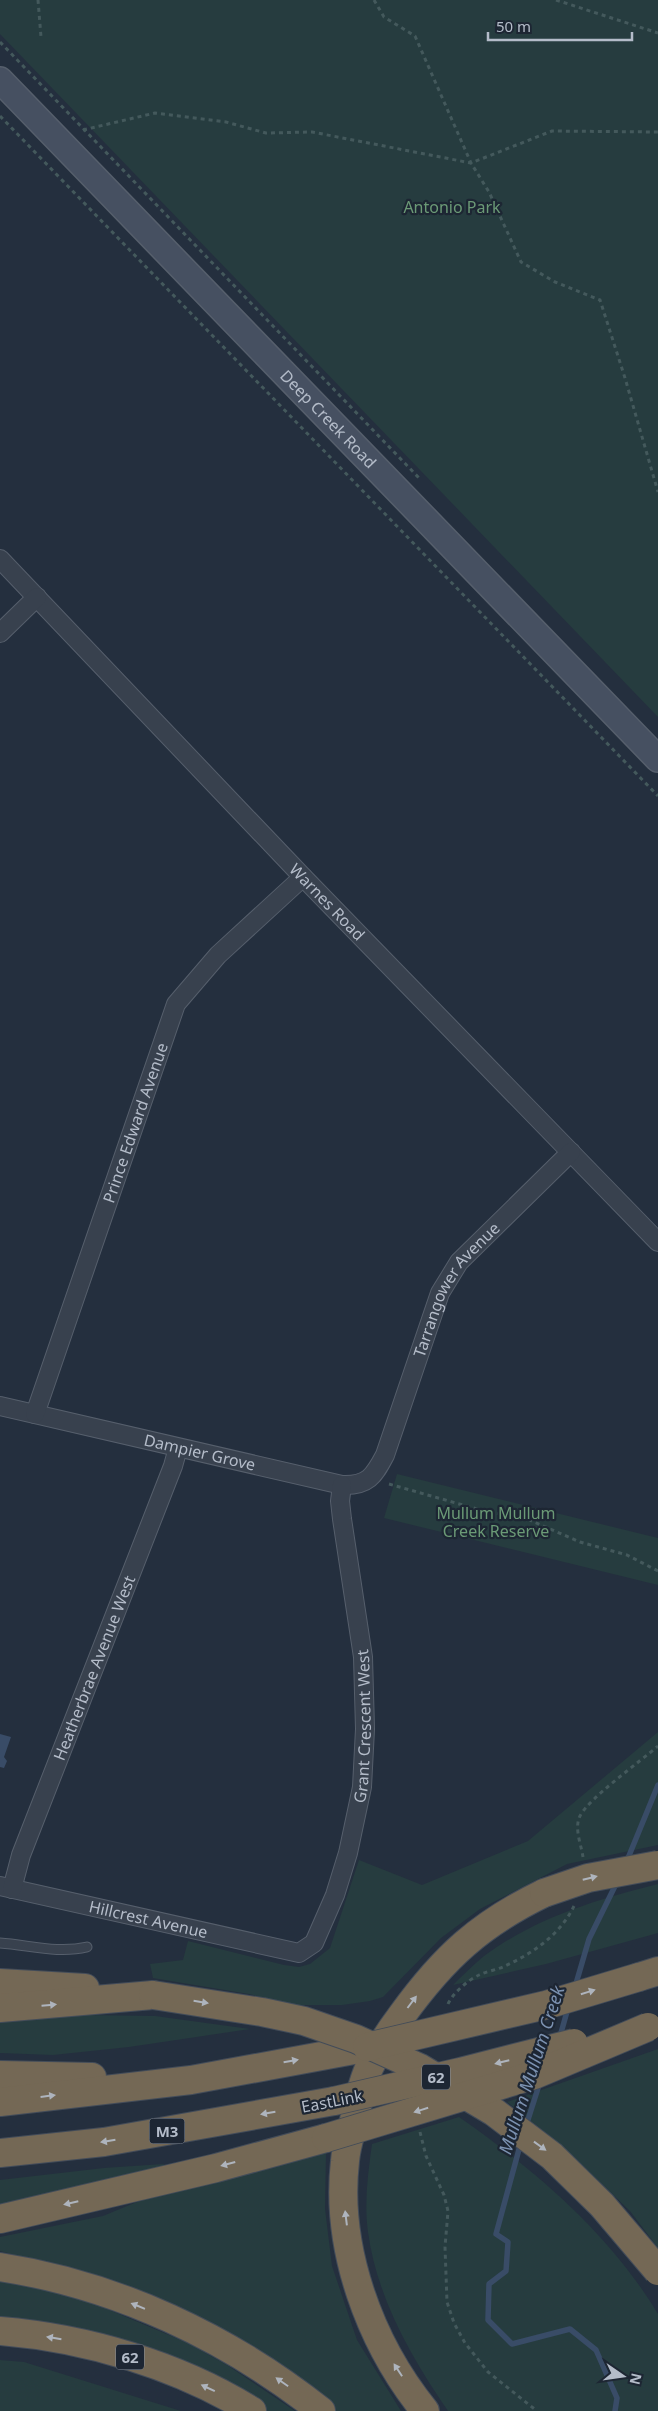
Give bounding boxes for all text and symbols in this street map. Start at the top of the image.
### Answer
scale bar [488,10,632,42]
text: 50 m [496,16,531,36]
park label: Antonio Park [403,196,501,218]
street label: Deep Creek Road [276,365,381,473]
street label: Warnes Road [285,859,370,945]
street label: Prince Edward Avenue [97,1040,173,1206]
street label: Tarrangower Avenue [408,1217,504,1360]
street label: Dampier Grove [142,1429,258,1476]
park label: Mullum Mullum Creek Reserve [436,1502,556,1542]
street label: Heatherbrae Avenue West [48,1572,140,1764]
street label: Grant Crescent West [348,1648,376,1805]
one-way arrow [583,1874,598,1882]
street label: Hillcrest Avenue [87,1895,210,1943]
water label: Mullum Mullum Creek [492,1982,570,2157]
one-way arrow [581,1988,596,1996]
one-way arrow [406,1996,417,2009]
one-way arrow [194,1999,210,2007]
one-way arrow [41,2000,57,2008]
one-way arrow [283,2057,299,2065]
one-way arrow [495,2058,510,2066]
road number: 62 [422,2064,450,2090]
street label: EastLink [299,2084,365,2118]
one-way arrow [41,2092,57,2100]
one-way arrow [414,2107,429,2115]
one-way arrow [260,2109,276,2117]
road number: M3 [150,2118,184,2144]
one-way arrow [100,2138,116,2146]
one-way arrow [533,2141,547,2151]
one-way arrow [221,2160,236,2168]
one-way arrow [63,2199,78,2207]
one-way arrow [342,2210,350,2226]
one-way arrow [131,2302,146,2309]
one-way arrow [46,2334,62,2342]
road number: 62 [116,2344,144,2370]
north arrow [598,2351,648,2401]
one-way arrow [393,2364,403,2377]
text: N [626,2371,647,2387]
one-way arrow [275,2377,288,2387]
one-way arrow [201,2384,215,2392]

